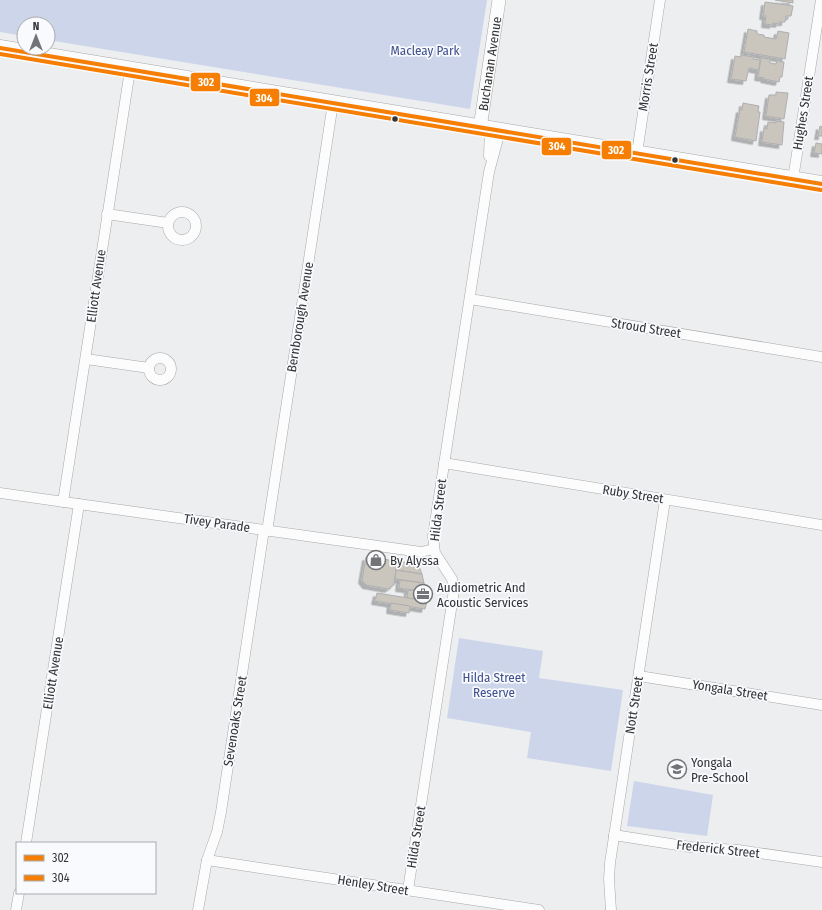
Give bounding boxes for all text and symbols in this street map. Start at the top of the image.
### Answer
north arrow [16,16,56,56]
street label: Buchanan Avenue [475,16,504,112]
text: N [33,20,39,33]
street label: Morris Street [635,41,661,112]
park label: Macleay Park [391,43,460,58]
line badge: 302 [190,72,221,92]
street label: Hughes Street [790,74,816,151]
text: 302 [197,76,214,89]
line badge: 304 [249,88,280,107]
text: 304 [255,92,273,105]
unlabelled marker [390,114,400,124]
line badge: 304 [541,137,572,156]
text: 304 [548,140,566,153]
line badge: 302 [601,140,632,160]
text: 302 [607,144,624,157]
unlabelled marker [670,155,680,165]
street label: Elliott Avenue [83,249,109,323]
street label: Bernborough Avenue [284,261,316,373]
street label: Stroud Street [610,315,683,341]
street label: Hilda Street [427,477,449,542]
street label: Ruby Street [601,482,665,506]
street label: Tivey Parade [183,511,251,535]
shop icon: By Alyssa [365,549,387,571]
place label: By Alyssa [390,553,439,568]
place label: Audiometric And Acoustic Services [437,580,529,610]
office icon: Audiometric And Acoustic Services [412,583,434,605]
street label: Elliott Avenue [40,635,66,711]
park label: Hilda Street Reserve [463,670,526,700]
street label: Sevenoaks Street [220,674,250,767]
street label: Nott Street [622,674,646,735]
street label: Yongala Street [691,677,770,703]
place label: Yongala Pre-School [691,755,749,785]
school or university icon: Yongala Pre-School [666,758,688,780]
street label: Hilda Street [404,804,428,869]
street label: Frederick Street [676,837,761,861]
legend [16,842,156,894]
text: 302 [52,851,69,865]
text: 304 [52,871,70,885]
street label: Henley Street [336,872,410,898]

